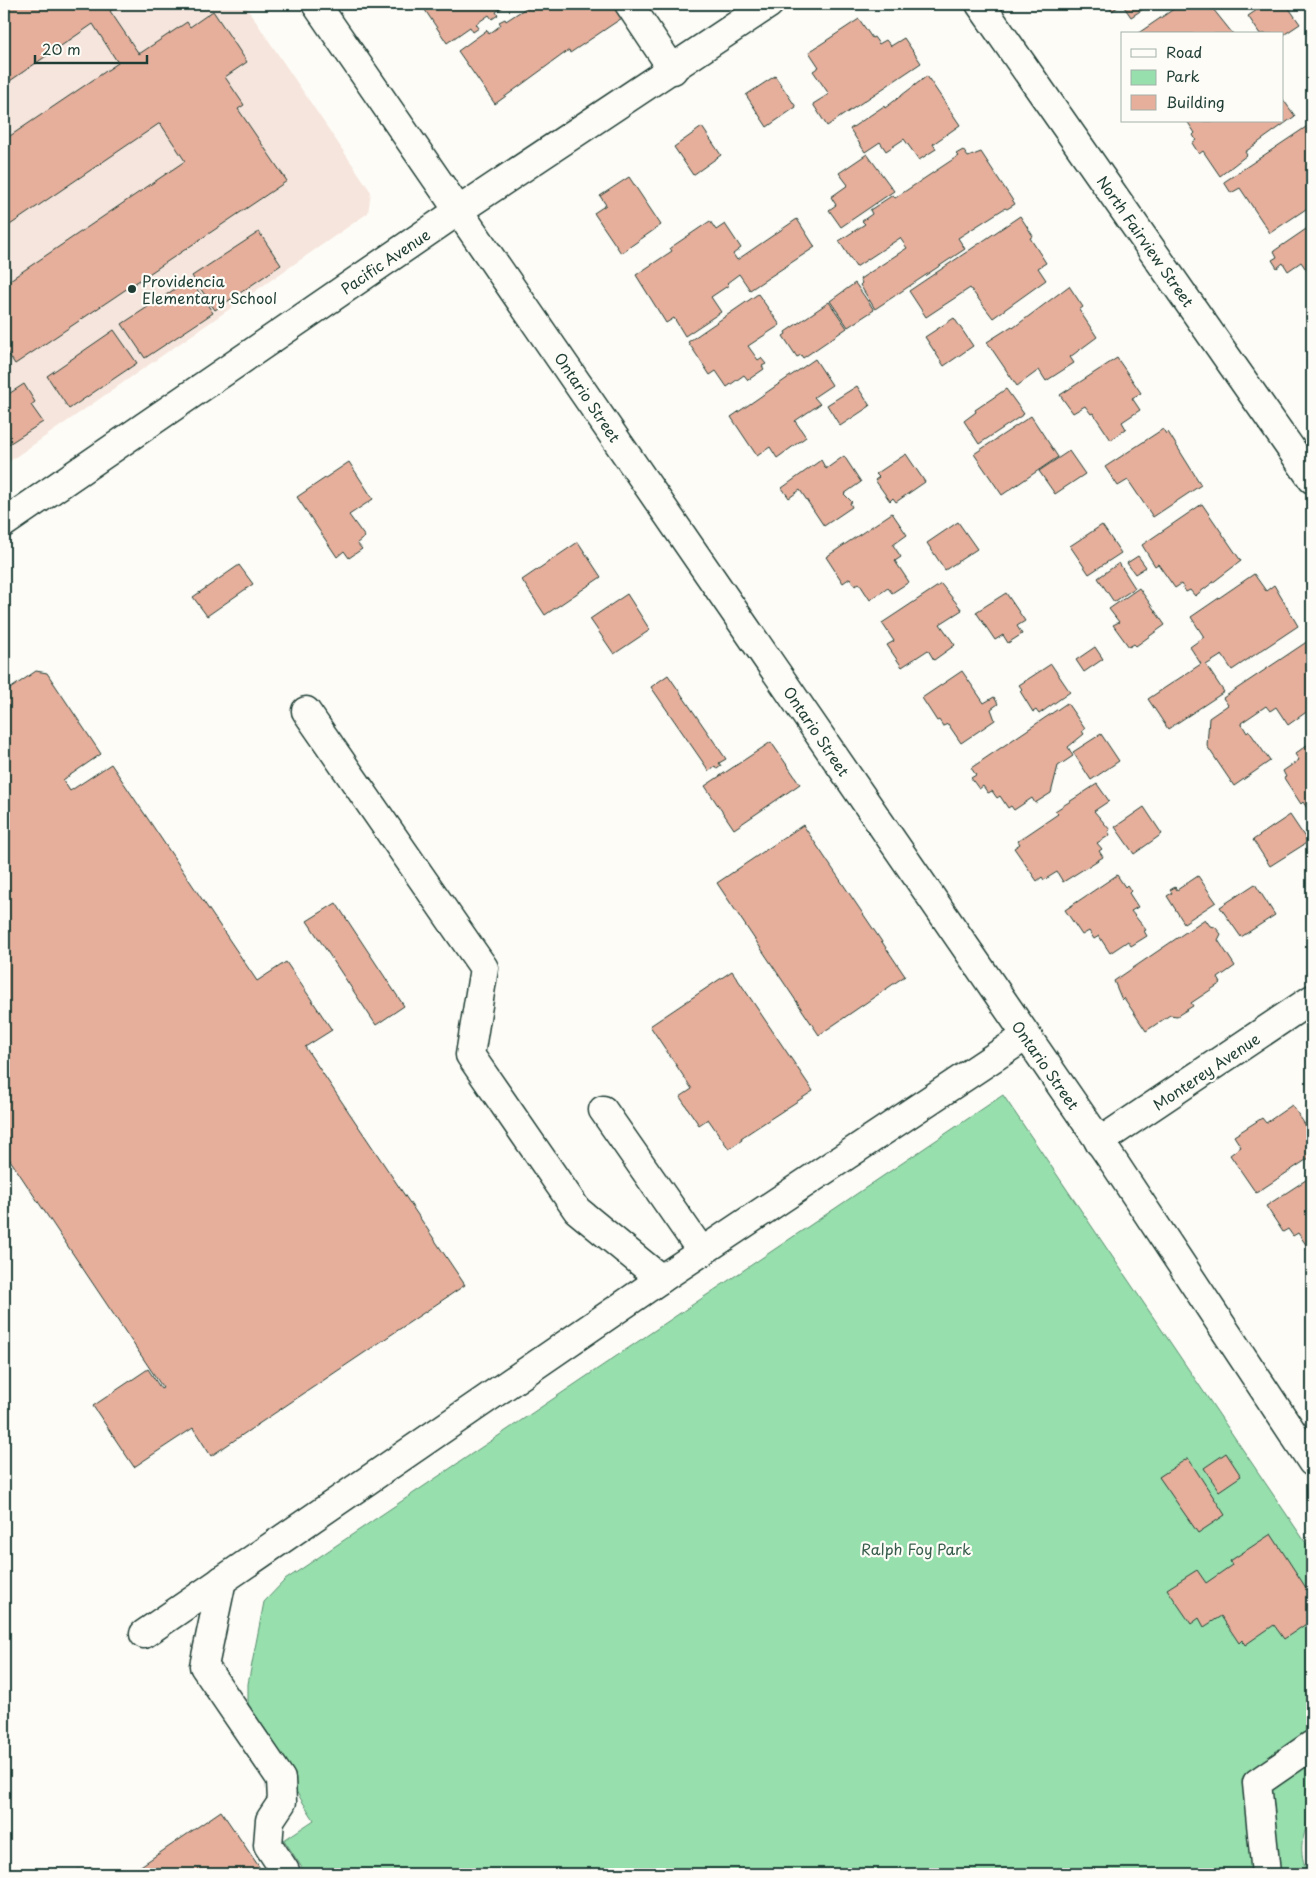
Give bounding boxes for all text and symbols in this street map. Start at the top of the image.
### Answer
scale bar [35,32,148,64]
legend [1121,32,1284,122]
text: 20 m [42,37,81,60]
text: Road [1166,40,1202,63]
text: Park [1166,64,1200,87]
text: Building [1166,90,1225,113]
street label: North Fairview Street [1092,171,1200,311]
street label: Pacific Avenue [336,223,434,299]
place label: Providencia Elementary School [142,269,277,309]
marker: Providencia Elementary School [126,283,138,295]
street label: Ontario Street [549,347,627,447]
street label: Ontario Street [778,681,856,781]
street label: Ontario Street [1007,1016,1085,1114]
street label: Monterey Avenue [1148,1027,1264,1115]
park label: Ralph Foy Park [861,1537,971,1560]

